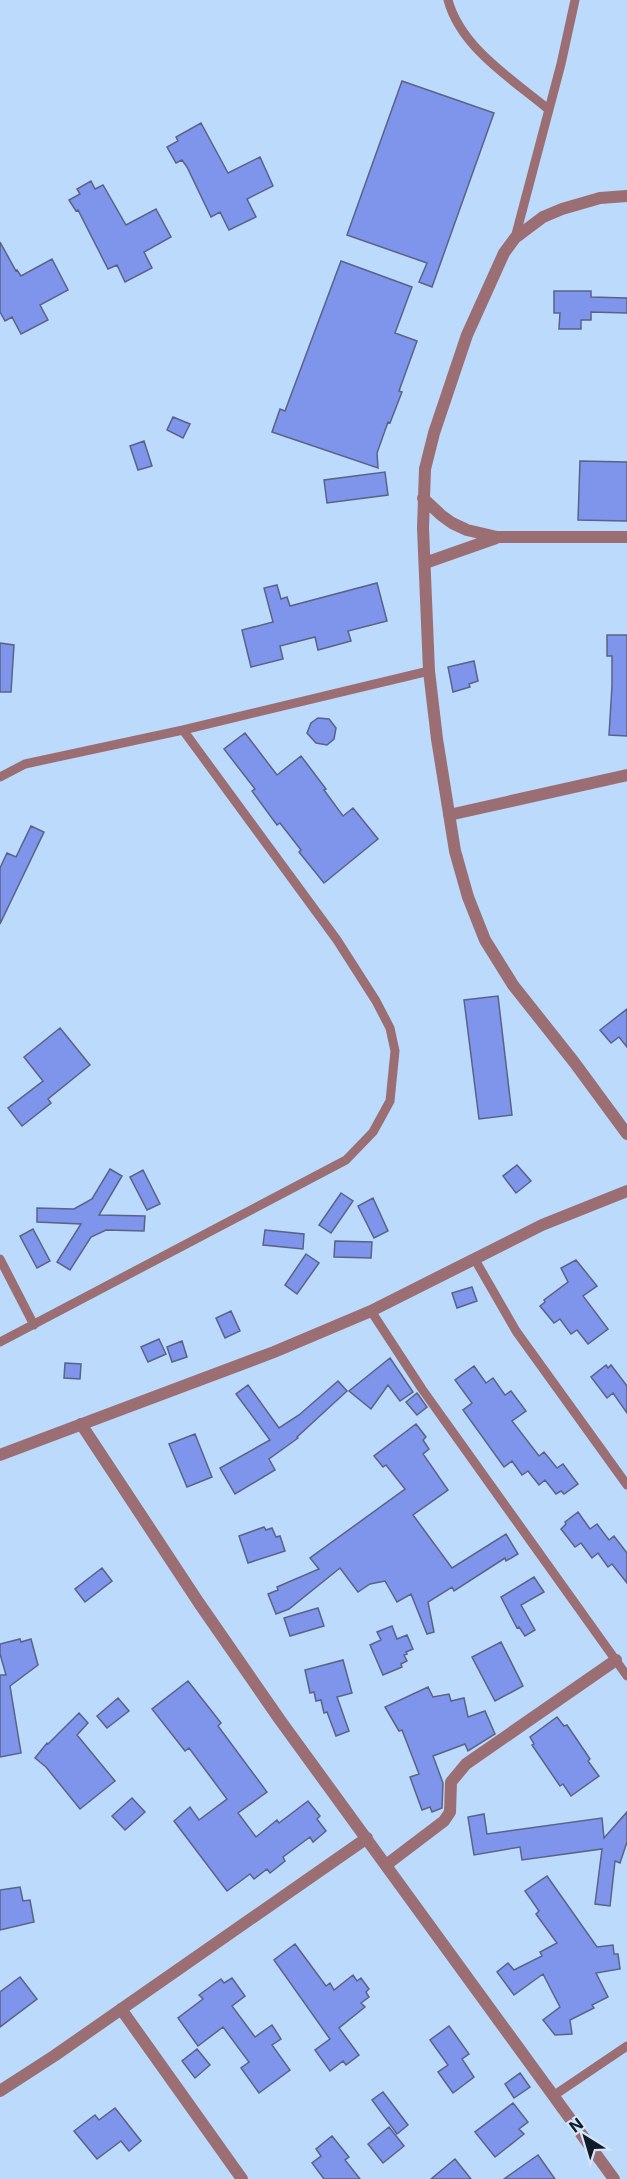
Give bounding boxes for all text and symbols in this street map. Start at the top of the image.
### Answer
north arrow [555,2107,615,2167]
text: N [565,2113,587,2137]

